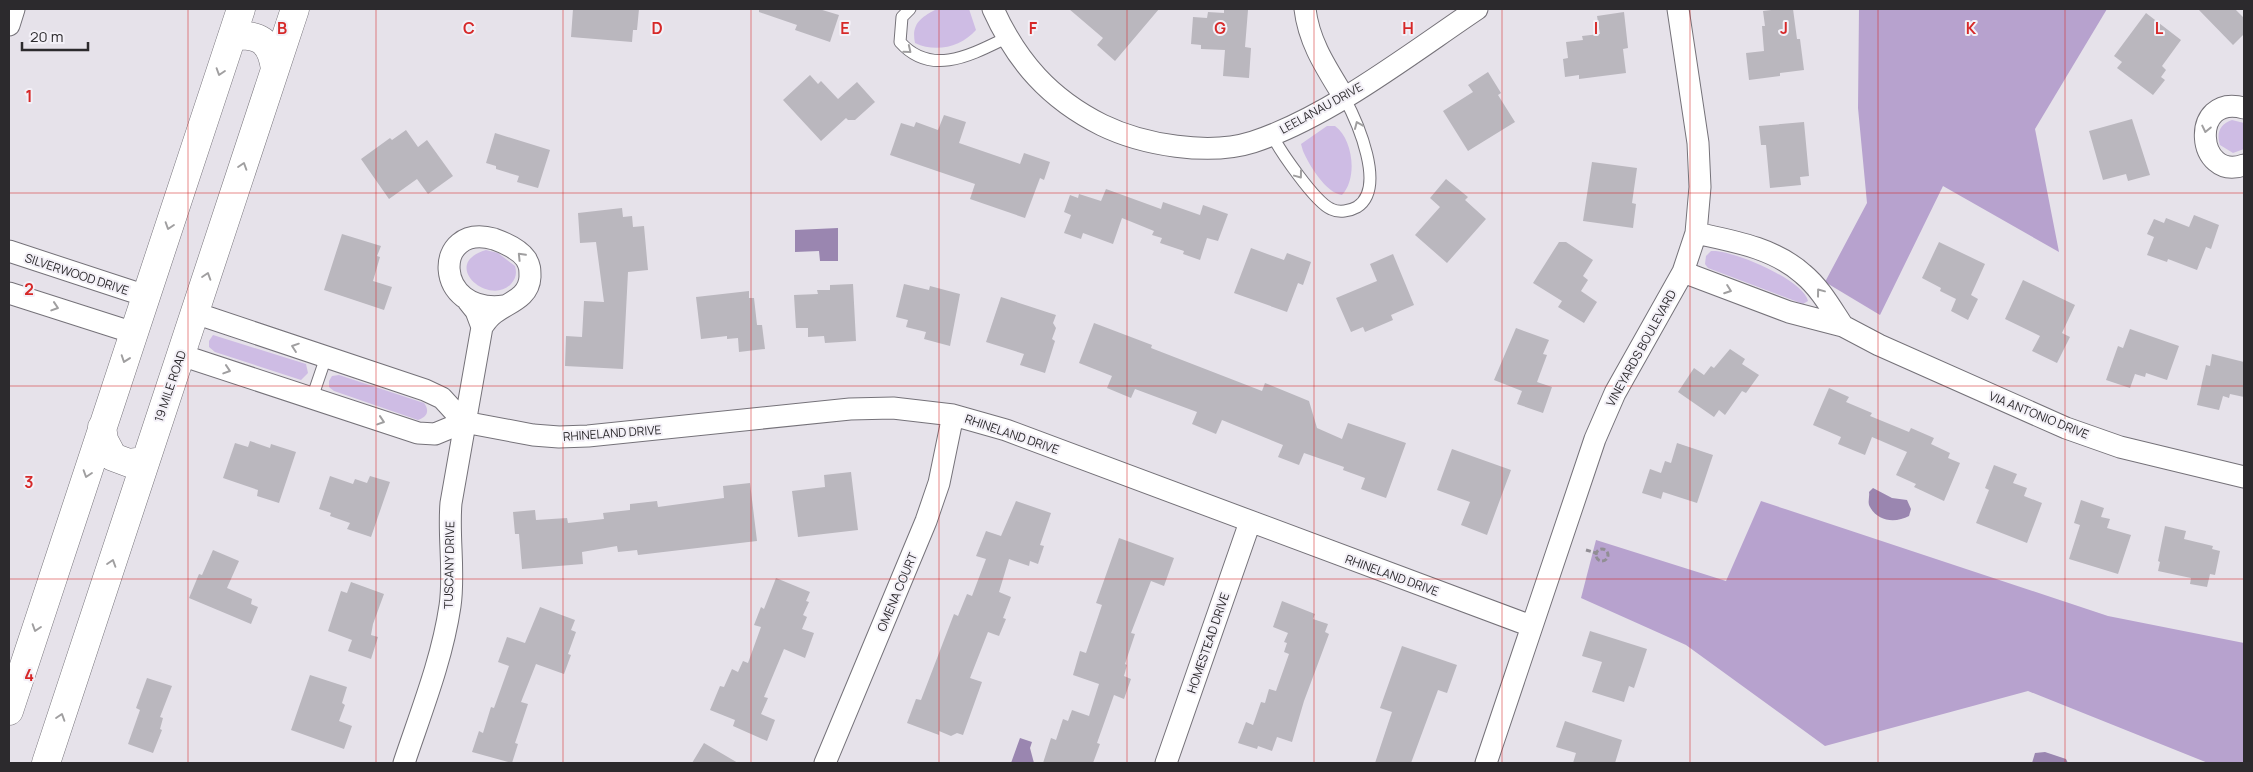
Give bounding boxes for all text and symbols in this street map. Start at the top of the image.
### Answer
text: B [277,17,287,39]
text: C [463,17,475,39]
text: D [651,17,663,39]
text: E [840,17,850,39]
text: F [1029,17,1038,39]
text: G [1214,17,1226,39]
text: H [1402,17,1414,39]
text: I [1594,17,1598,39]
text: J [1780,17,1788,39]
text: K [1966,17,1977,39]
text: L [2155,17,2164,39]
scale bar [22,20,89,52]
text: 20 m [30,26,63,47]
one-way arrow [903,44,912,53]
one-way arrow [216,67,226,75]
street label: LEELANAU DRIVE [1276,78,1366,138]
text: 1 [25,85,33,107]
one-way arrow [1353,121,1364,130]
one-way arrow [2201,125,2212,134]
one-way arrow [238,162,248,170]
one-way arrow [1293,169,1302,179]
one-way arrow [165,221,175,230]
street label: SILVERWOOD DRIVE [23,249,131,299]
one-way arrow [518,253,527,262]
one-way arrow [201,272,211,280]
text: 2 [24,278,34,300]
one-way arrow [1723,284,1732,294]
street label: VINEYARDS BOULEVARD [1602,287,1680,409]
one-way arrow [1817,289,1825,298]
one-way arrow [51,302,59,312]
one-way arrow [291,342,300,352]
street label: 19 MILE ROAD [150,348,190,424]
one-way arrow [121,354,131,363]
one-way arrow [222,364,231,374]
street label: VIA ANTONIO DRIVE [1987,387,2092,443]
street label: RHINELAND DRIVE [963,410,1062,458]
one-way arrow [377,415,385,425]
street label: RHINELAND DRIVE [562,421,662,445]
one-way arrow [83,469,93,477]
text: 3 [24,471,34,493]
street label: TUSCANY DRIVE [440,521,458,609]
street label: OMENA COURT [873,549,922,634]
street label: RHINELAND DRIVE [1343,550,1441,600]
one-way arrow [106,559,116,567]
street label: HOMESTEAD DRIVE [1183,590,1233,696]
one-way arrow [32,623,42,632]
text: 4 [24,664,34,686]
one-way arrow [55,713,65,722]

